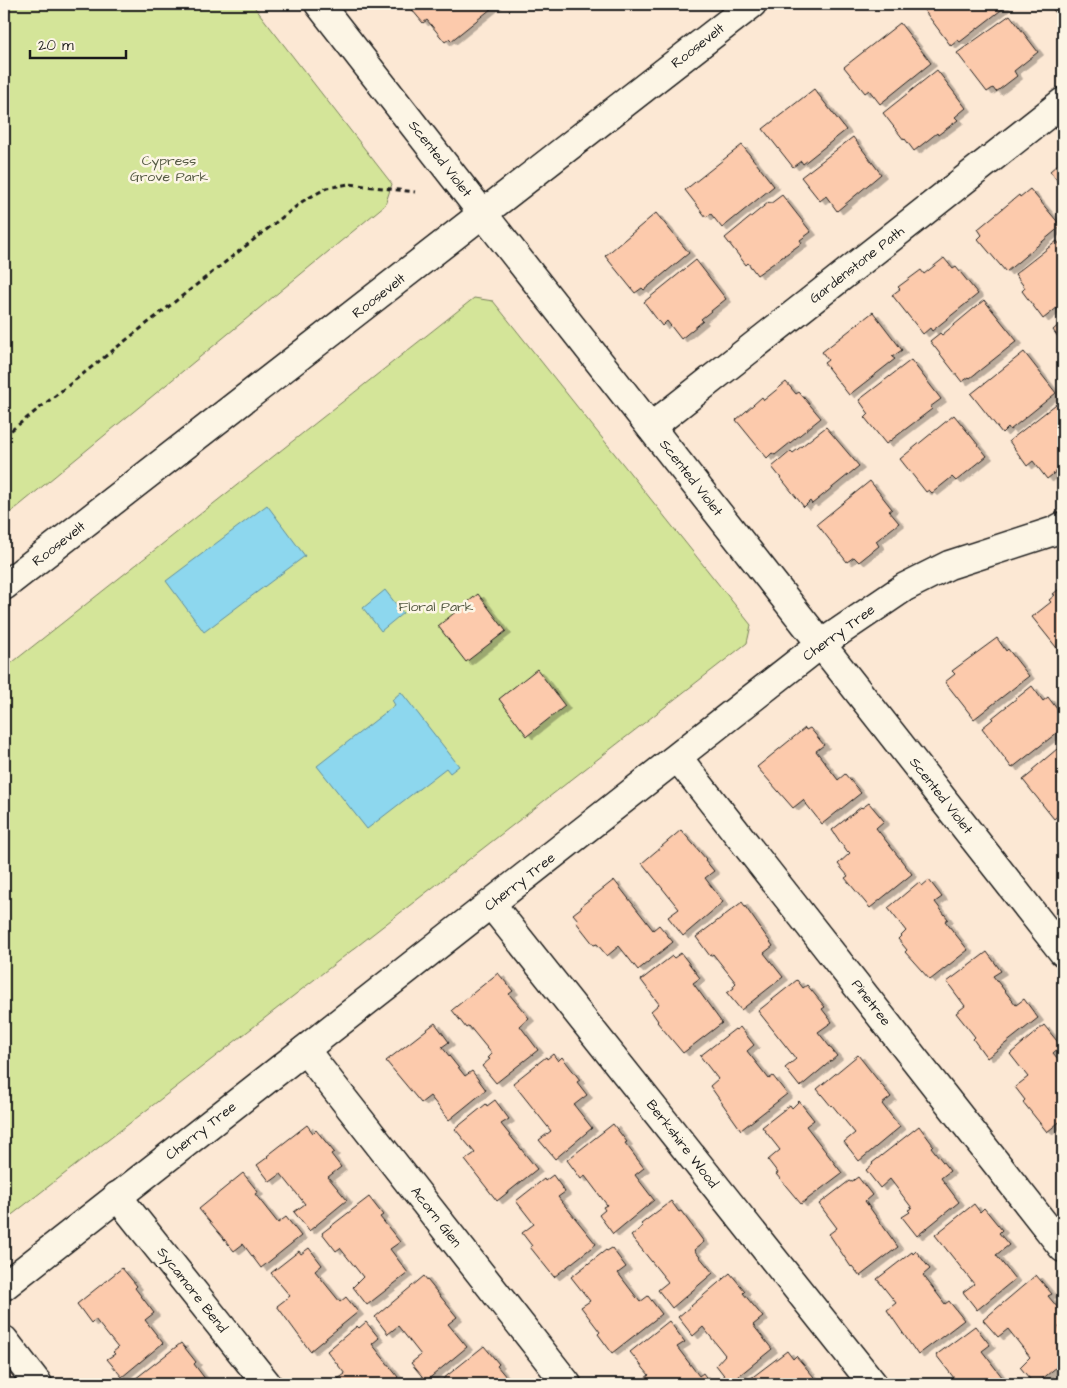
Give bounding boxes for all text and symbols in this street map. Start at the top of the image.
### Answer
street label: Roosevelt [667,19,729,73]
scale bar [30,28,126,60]
text: 20 m [38,35,74,56]
street label: Scented Violet [404,116,477,202]
park label: Cypress Grove Park [130,151,208,187]
street label: Gardenstone Path [805,221,909,308]
street label: Roosevelt [348,269,410,323]
street label: Scented Violet [655,435,728,521]
street label: Roosevelt [28,517,90,571]
park label: Floral Park [399,597,474,617]
street label: Cherry Tree [799,600,879,666]
street label: Scented Violet [905,753,978,839]
street label: Cherry Tree [480,848,560,916]
street label: Pinetree [846,976,896,1031]
street label: Berkshire Wood [641,1096,723,1192]
street label: Cherry Tree [161,1097,241,1165]
street label: Acorn Glen [406,1182,466,1252]
street label: Sycamore Bend [152,1243,232,1337]

